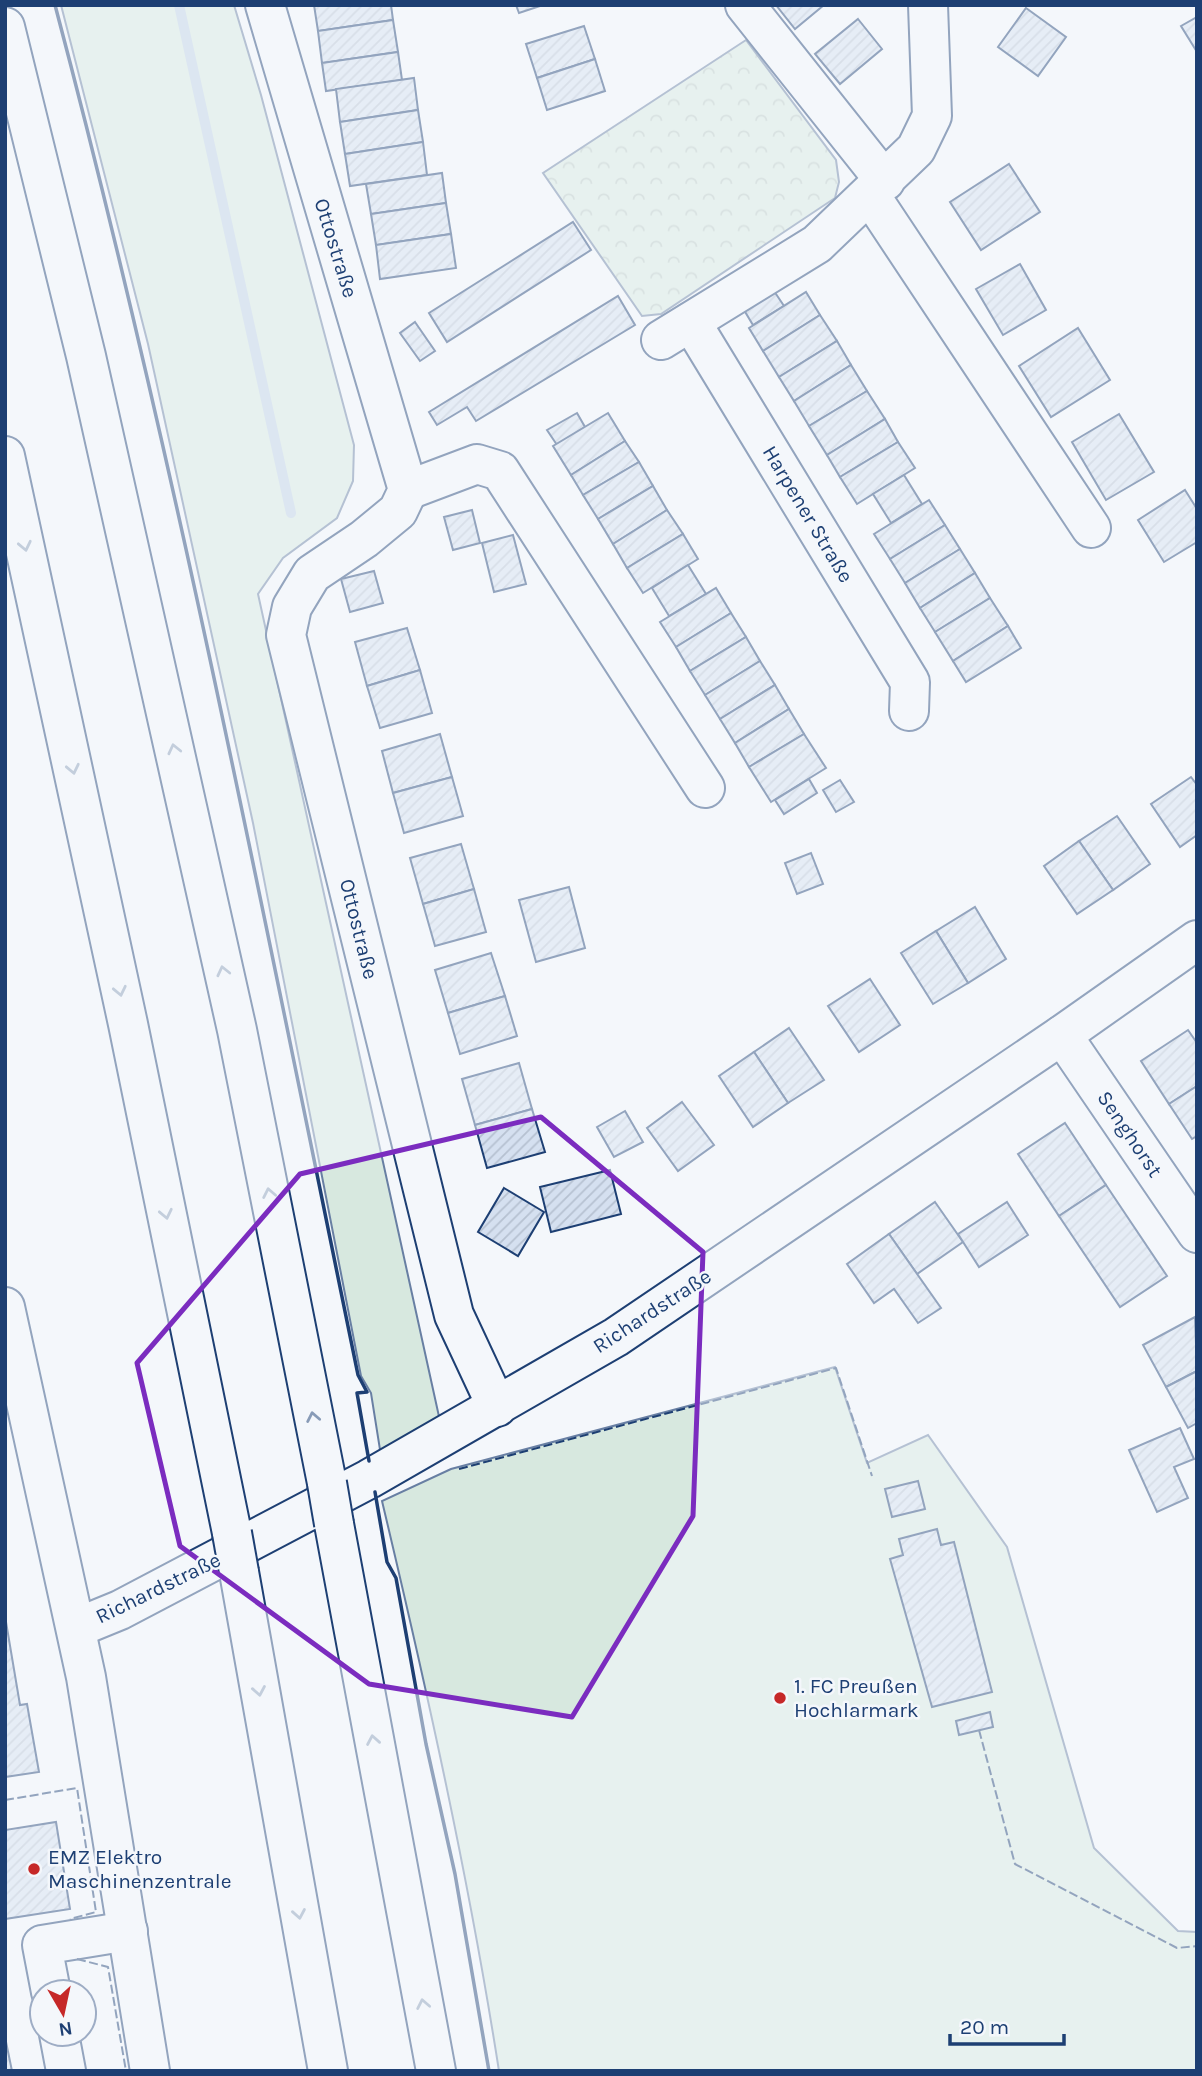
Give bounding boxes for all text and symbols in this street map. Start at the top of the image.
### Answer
street label: Ottostraße [310,195,362,301]
street label: Harpener Straße [758,441,858,587]
one-way arrow [16,540,31,552]
one-way arrow [167,743,182,755]
one-way arrow [64,763,79,775]
street label: Ottostraße [335,876,383,982]
one-way arrow [217,965,232,977]
one-way arrow [112,985,127,997]
street label: Senghorst [1092,1086,1168,1182]
one-way arrow [262,1187,277,1199]
one-way arrow [158,1208,173,1220]
street label: Richardstraße [588,1264,716,1358]
one-way arrow [307,1411,322,1423]
street label: Richardstraße [92,1547,224,1629]
place label: 1. FC Preußen Hochlarmark [794,1674,919,1722]
one-way arrow [251,1685,266,1697]
marker: 1. FC Preußen Hochlarmark [772,1690,788,1706]
one-way arrow [367,1734,382,1746]
place label: EMZ Elektro Maschinenzentrale [48,1845,231,1893]
marker: EMZ Elektro Maschinenzentrale [26,1861,42,1877]
one-way arrow [291,1908,306,1920]
north arrow [28,1978,98,2048]
one-way arrow [416,1998,431,2010]
scale bar [950,2002,1064,2046]
text: 20 m [960,2015,1009,2039]
text: N [57,2017,74,2041]

